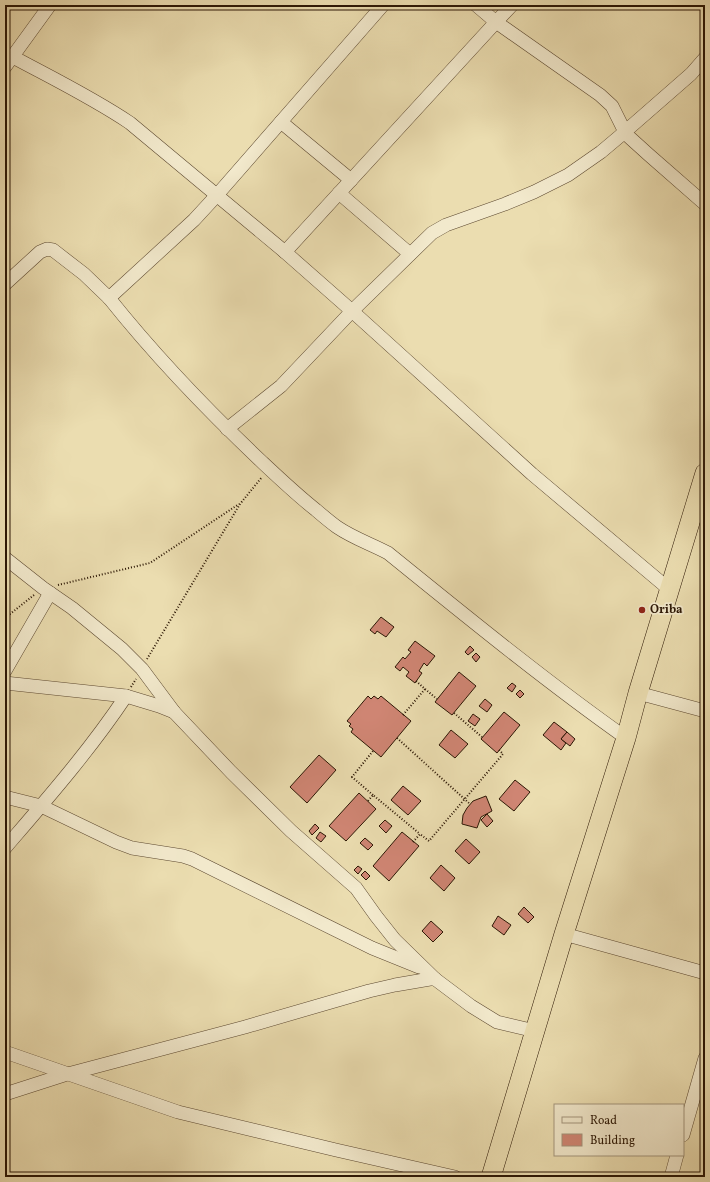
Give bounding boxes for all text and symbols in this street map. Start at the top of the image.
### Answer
place label: Oriba [650,602,683,618]
marker: Oriba [637,605,647,615]
legend [554,1104,684,1156]
text: Road [590,1113,617,1129]
text: Building [590,1133,635,1149]

